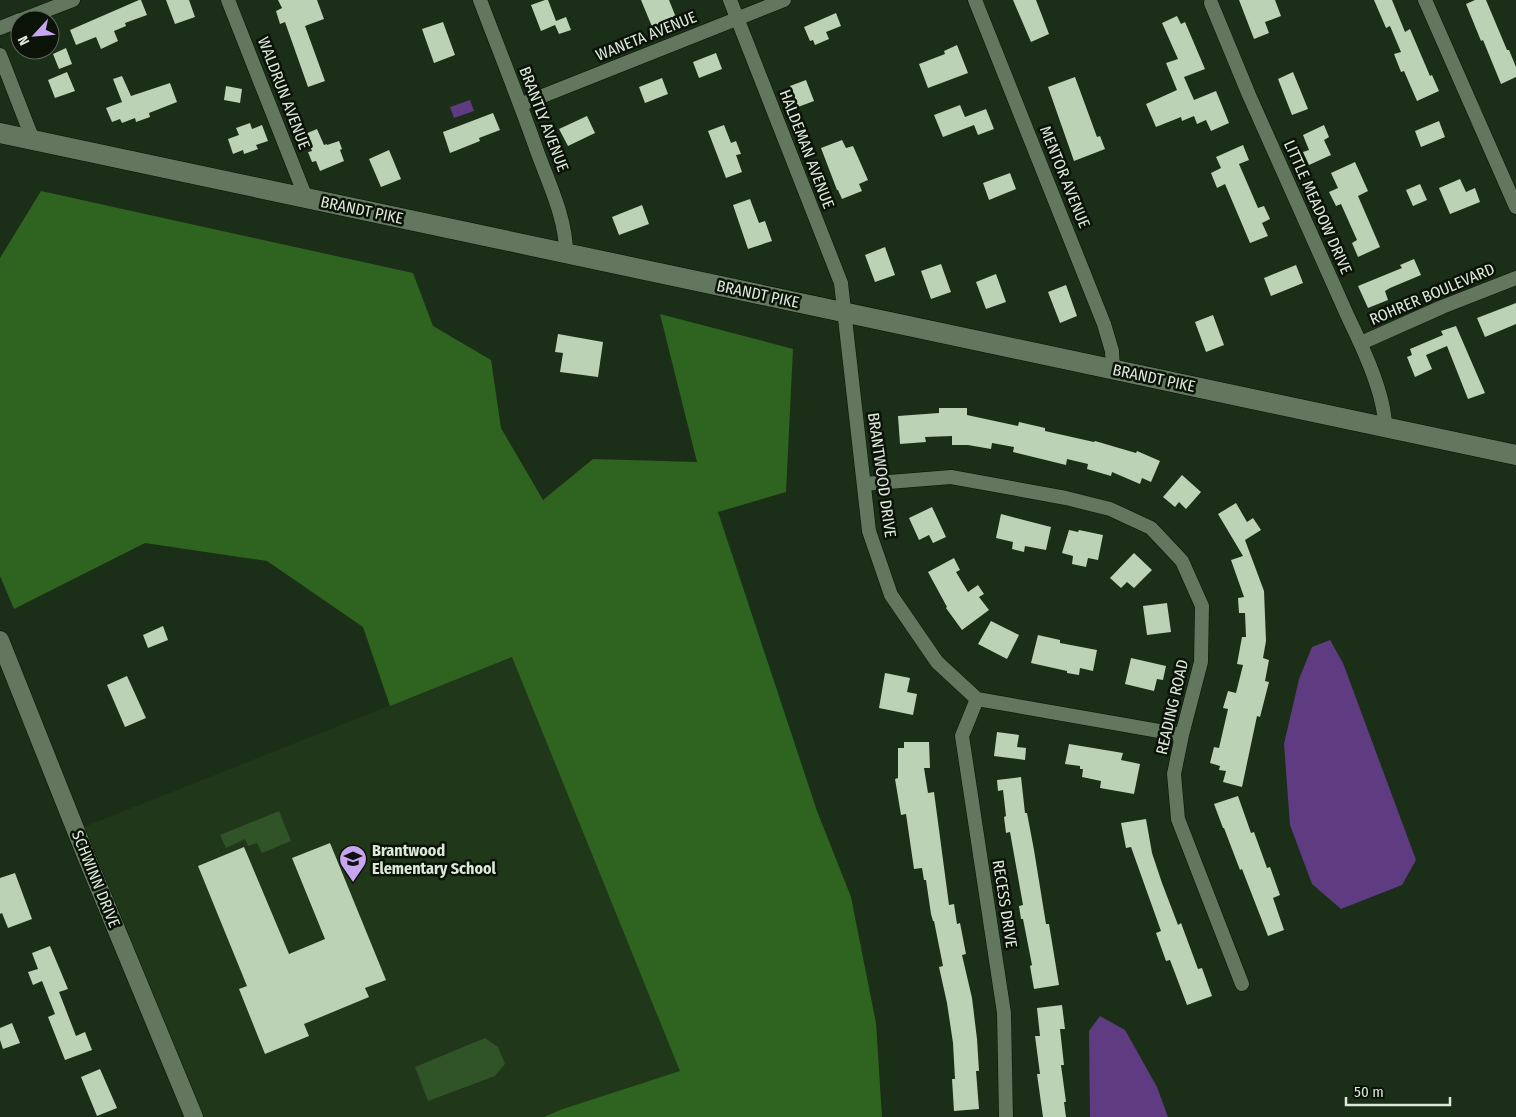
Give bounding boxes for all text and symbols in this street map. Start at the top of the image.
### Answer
street label: WANETA AVENUE [593,7,699,65]
north arrow [10,10,60,60]
text: N [14,33,33,48]
street label: WALDRUN AVENUE [254,34,314,152]
street label: BRANTLY AVENUE [515,64,573,174]
street label: HALDEMAN AVENUE [776,87,838,211]
street label: MENTOR AVENUE [1036,123,1094,231]
street label: LITTLE MEADOW DRIVE [1280,137,1356,277]
street label: BRANDT PIKE [319,192,405,228]
street label: ROHRER BOULEVARD [1367,259,1497,329]
street label: BRANDT PIKE [715,276,801,312]
street label: BRANDT PIKE [1111,360,1197,396]
street label: BRANTWOOD DRIVE [864,411,900,539]
street label: READING ROAD [1152,658,1192,756]
street label: SCHWINN DRIVE [68,828,124,930]
place label: Brantwood Elementary School [372,841,497,878]
school or university icon: Brantwood Elementary School [338,844,368,883]
street label: RECESS DRIVE [989,859,1021,949]
scale bar [1346,1074,1450,1106]
text: 50 m [1354,1083,1384,1101]

